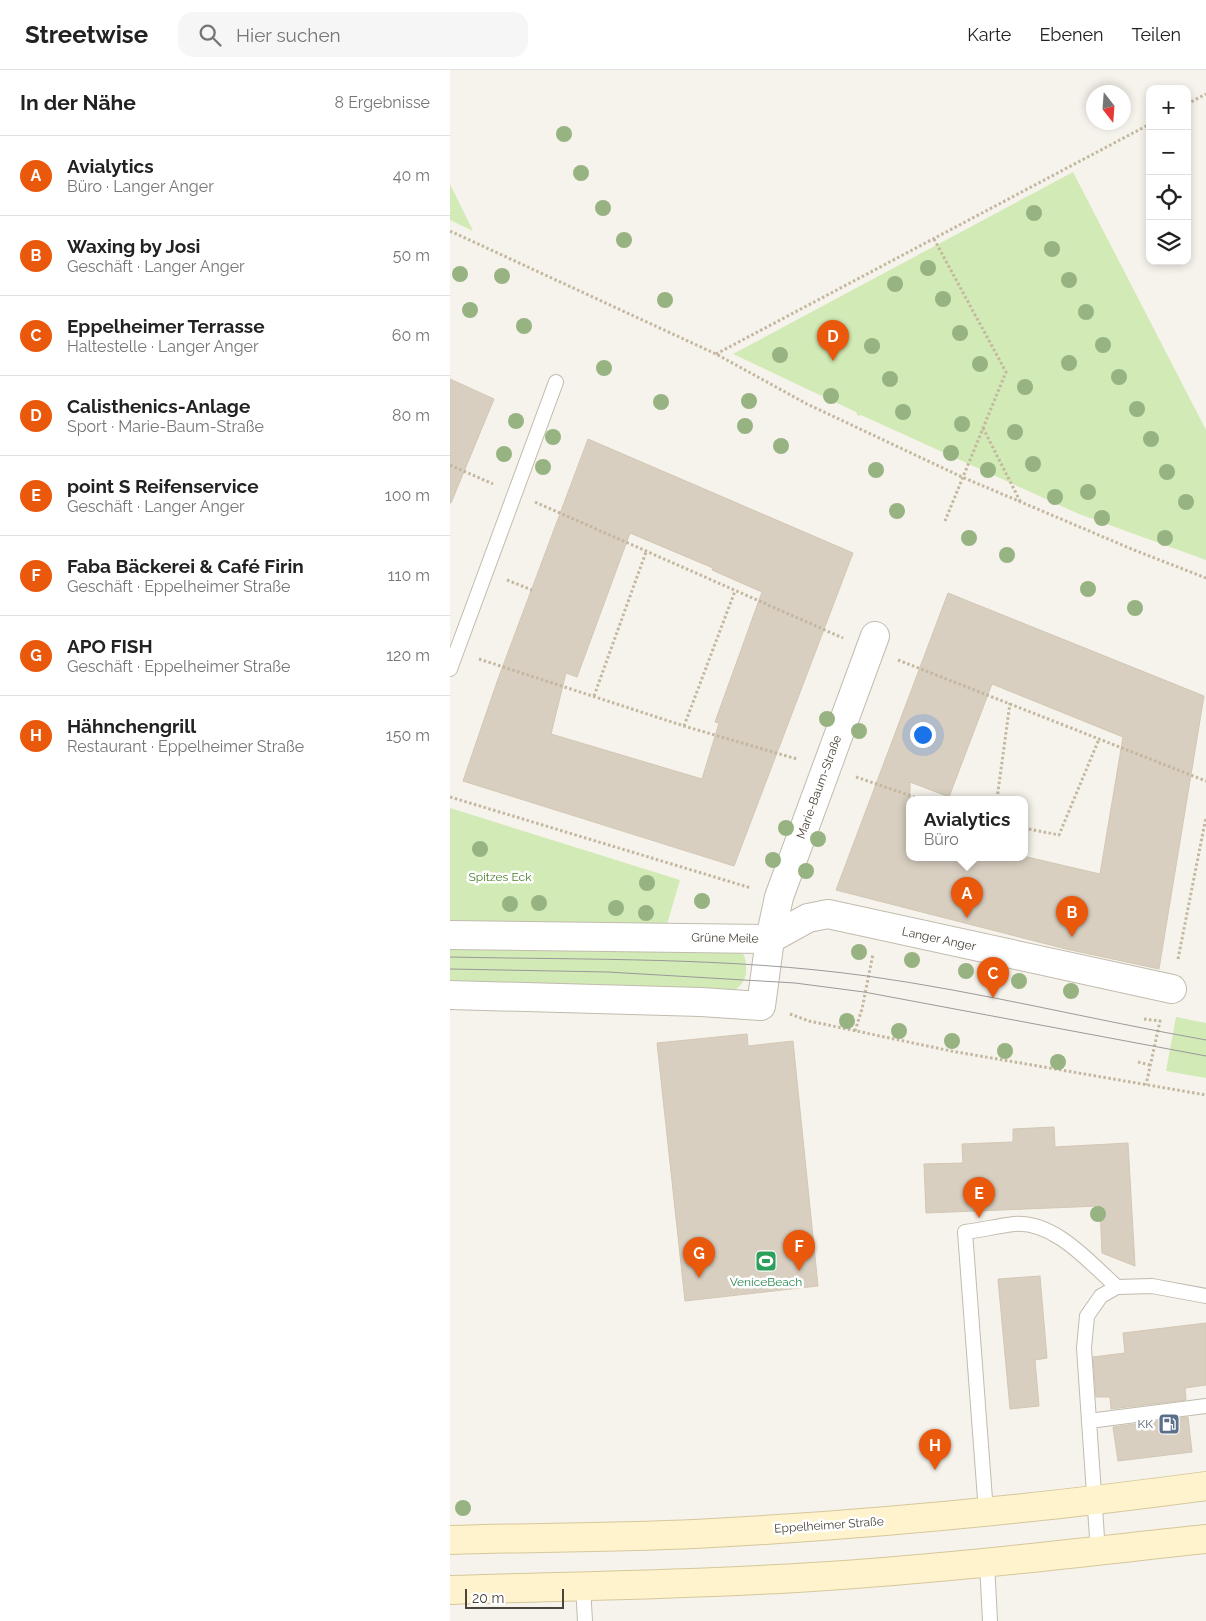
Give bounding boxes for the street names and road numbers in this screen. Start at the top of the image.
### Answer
street label: Marie-Baum-Straße [794,733,844,841]
street label: Langer Anger [901,924,978,954]
street label: Grüne Meile [691,930,759,946]
street label: Eppelheimer Straße [774,1514,884,1536]

